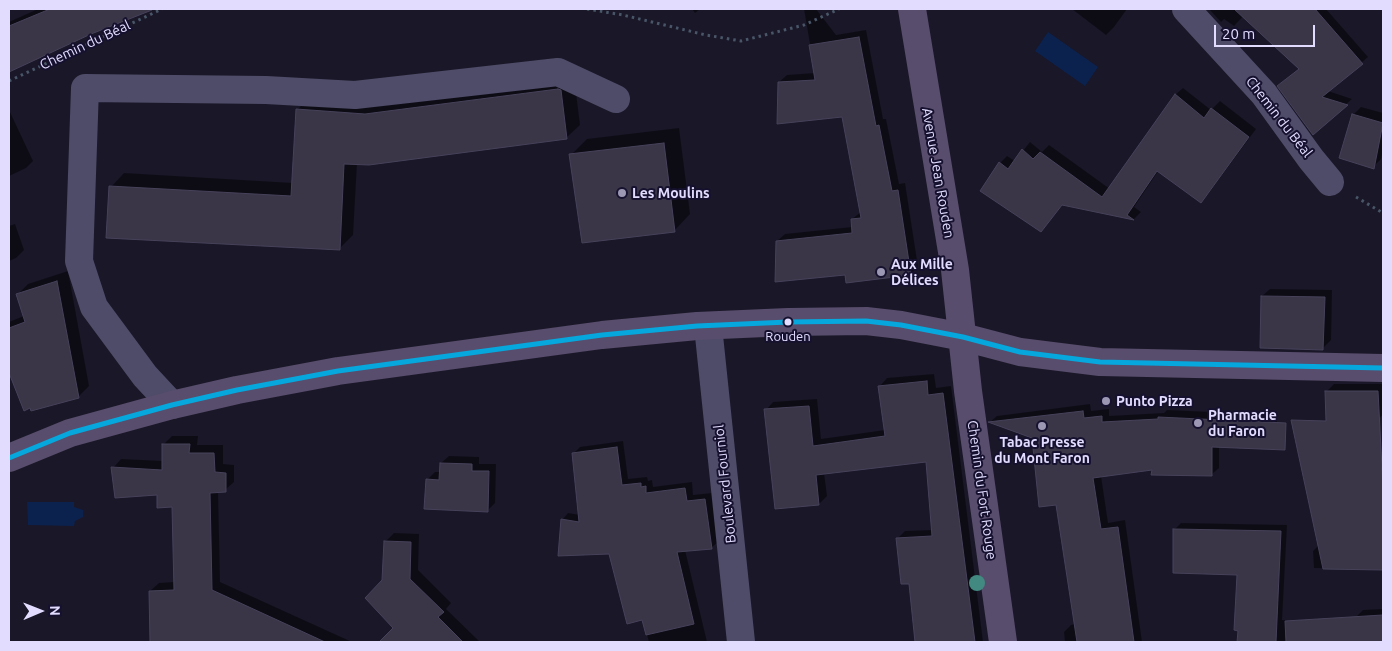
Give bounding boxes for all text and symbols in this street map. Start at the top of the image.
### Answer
scale bar [1217,15,1318,47]
street label: Chemin du Béal [37,17,133,73]
text: 20 m [1222,25,1255,42]
street label: Chemin du Béal [1242,73,1316,161]
street label: Avenue Jean Rouden [918,106,958,240]
place label: Les Moulins [632,185,710,201]
marker: Les Moulins [616,187,628,199]
place label: Aux Mille Délices [891,256,953,288]
marker: Aux Mille Délices [875,266,887,278]
marker: Rouden [783,317,793,327]
place label: Rouden [765,329,811,345]
place label: Punto Pizza [1116,393,1193,409]
marker: Punto Pizza [1100,395,1112,407]
place label: Pharmacie du Faron [1208,407,1277,440]
marker: Pharmacie du Faron [1192,417,1204,429]
street label: Chemin du Fort Rouge [964,419,1000,561]
marker: Tabac Presse du Mont Faron [1036,420,1048,432]
street label: Boulevard Fourniol [710,424,740,544]
place label: Tabac Presse du Mont Faron [994,434,1090,467]
north arrow [15,586,65,636]
text: N [47,605,63,616]

